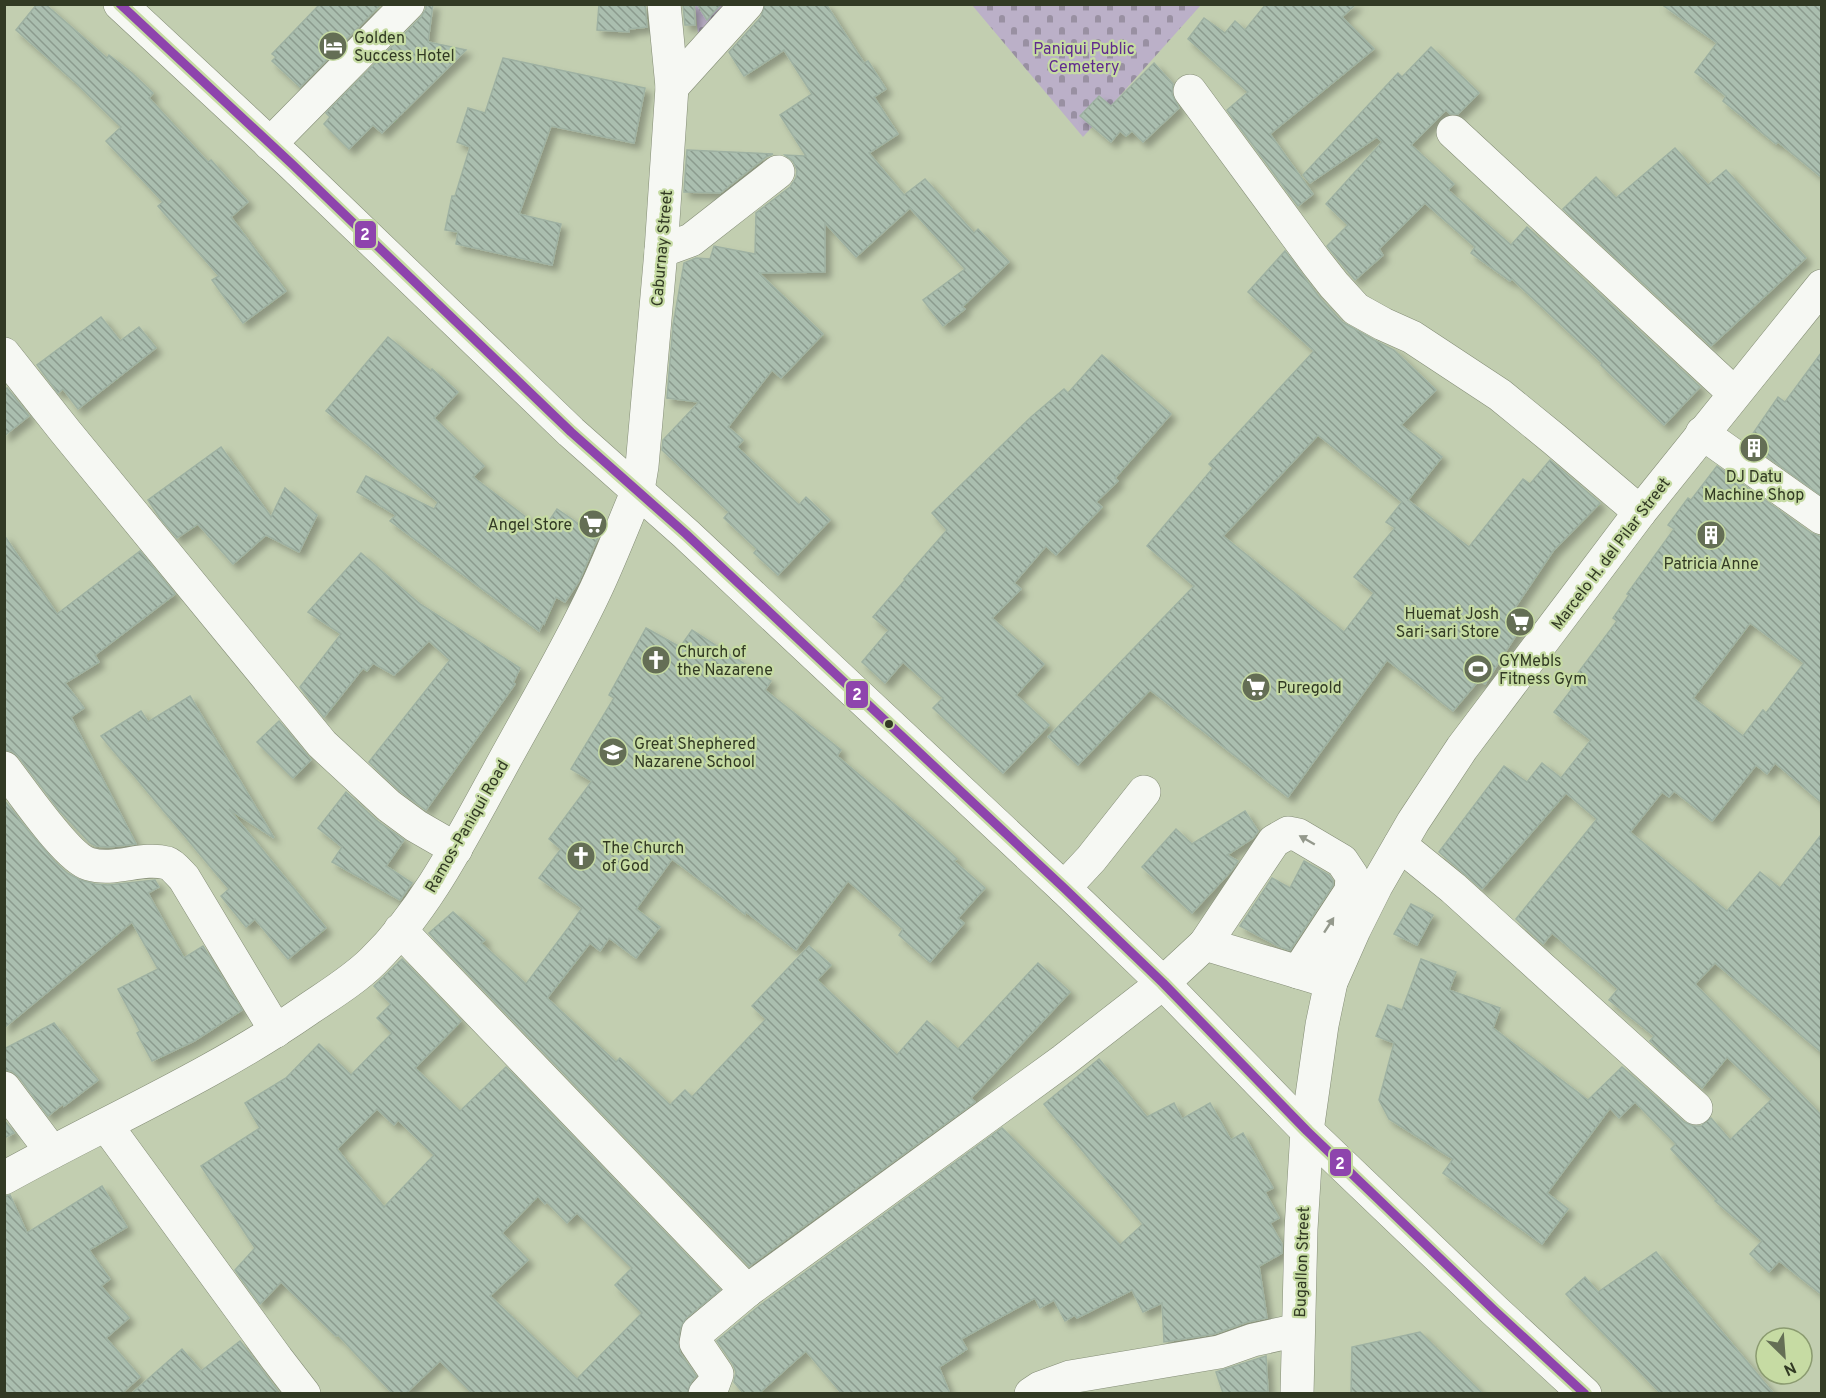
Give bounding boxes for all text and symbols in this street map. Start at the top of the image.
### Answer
place label: Golden Success Hotel [354,29,455,67]
hotel icon: Golden Success Hotel [317,30,349,62]
park label: Paniqui Public Cemetery [1033,40,1135,78]
street label: Caburnay Street [648,189,678,307]
line badge: 2 [354,220,377,249]
text: 2 [360,226,370,246]
building icon: DJ Datu Machine Shop [1738,432,1770,464]
place label: DJ Datu Machine Shop [1704,468,1804,506]
street label: Marcelo H. del Pilar Street [1548,474,1675,634]
supermarket icon: Angel Store [577,508,609,540]
place label: Angel Store [488,516,572,536]
building icon: Patricia Anne [1695,519,1727,551]
place label: Patricia Anne [1663,555,1759,575]
place label: Huemat Josh Sari-sari Store [1396,605,1499,643]
supermarket icon: Huemat Josh Sari-sari Store [1504,606,1536,638]
place label: Church of the Nazarene [677,643,773,681]
church icon: Church of the Nazarene [640,644,672,676]
place label: GYMebls Fitness Gym [1499,652,1587,690]
sports icon: GYMebls Fitness Gym [1462,653,1494,685]
supermarket icon: Puregold [1240,671,1272,703]
place label: Puregold [1277,679,1342,699]
line badge: 2 [845,680,869,709]
text: 2 [852,686,862,706]
unlabelled marker [883,718,895,730]
place label: Great Shephered Nazarene School [634,735,756,773]
school or university icon: Great Shephered Nazarene School [597,736,629,768]
street label: Ramos-Paniqui Road [422,757,514,897]
one-way arrow [1298,835,1315,845]
place label: The Church of God [602,839,684,877]
church icon: The Church of God [565,840,597,872]
one-way arrow [1323,917,1334,933]
line badge: 2 [1329,1148,1352,1177]
text: 2 [1335,1155,1345,1175]
street label: Bugallon Street [1291,1206,1315,1318]
north arrow [1754,1326,1814,1386]
text: N [1780,1356,1799,1379]

